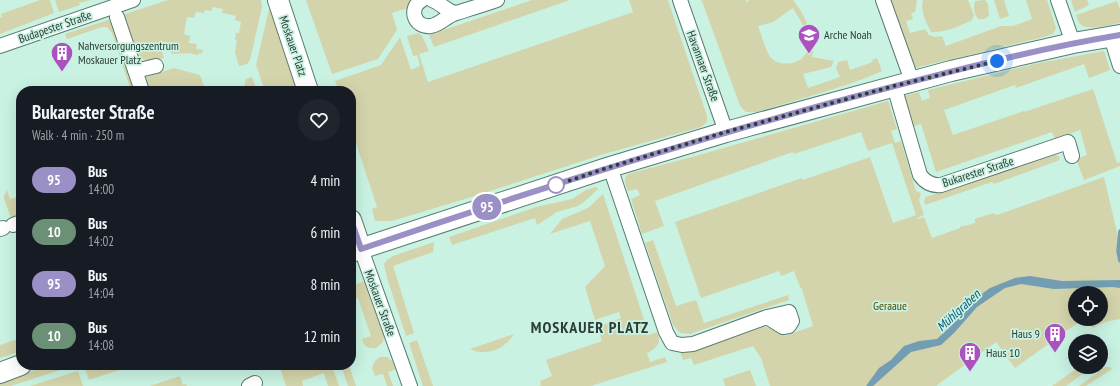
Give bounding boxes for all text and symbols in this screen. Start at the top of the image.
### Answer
street label: Budapester Straße [16,7,93,46]
street label: Moskauer Platz [276,14,311,78]
school or university icon: Arche Noah [796,22,822,55]
place label: Arche Noah [824,27,872,42]
street label: Havannaer Straße [684,28,723,103]
place label: Nahversorgungszentrum Moskauer Platz [78,38,179,67]
building icon: Nahversorgungszentrum Moskauer Platz [49,40,75,73]
your location [987,51,1007,71]
button: heart [298,99,340,141]
text: Bukarester Straße [32,100,155,124]
text: Walk · 4 min · 250 m [32,127,124,144]
street label: Bukarester Straße [940,153,1015,190]
text: Bus [88,162,107,181]
text: 95 [47,171,61,189]
text: 4 min [310,171,340,190]
unlabelled marker [547,176,565,194]
text: 14:00 [88,181,114,198]
line badge: 95 [469,194,505,220]
text: 95 [480,198,494,216]
text: Bus [88,214,107,233]
text: 10 [47,223,61,241]
text: 6 min [310,223,340,242]
text: 14:02 [88,233,114,250]
text: Bus [88,266,107,285]
street label: Moskauer Straße [362,268,399,338]
text: 95 [47,275,61,293]
text: 8 min [310,275,340,294]
text: 14:04 [88,285,114,302]
water label: Mühlgraben [933,285,985,335]
map controls [1068,286,1108,374]
button: locate [1068,286,1108,326]
park label: Geraaue [873,298,907,313]
district label: MOSKAUER PLATZ [531,317,649,337]
text: Bus [88,318,107,337]
building icon: Haus 9 [1042,321,1068,354]
place label: Haus 9 [1012,326,1040,341]
text: 10 [47,327,61,345]
text: 12 min [304,327,340,346]
button: layers [1068,334,1108,374]
text: 14:08 [88,337,114,354]
building icon: Haus 10 [957,340,983,373]
place label: Haus 10 [986,345,1020,360]

